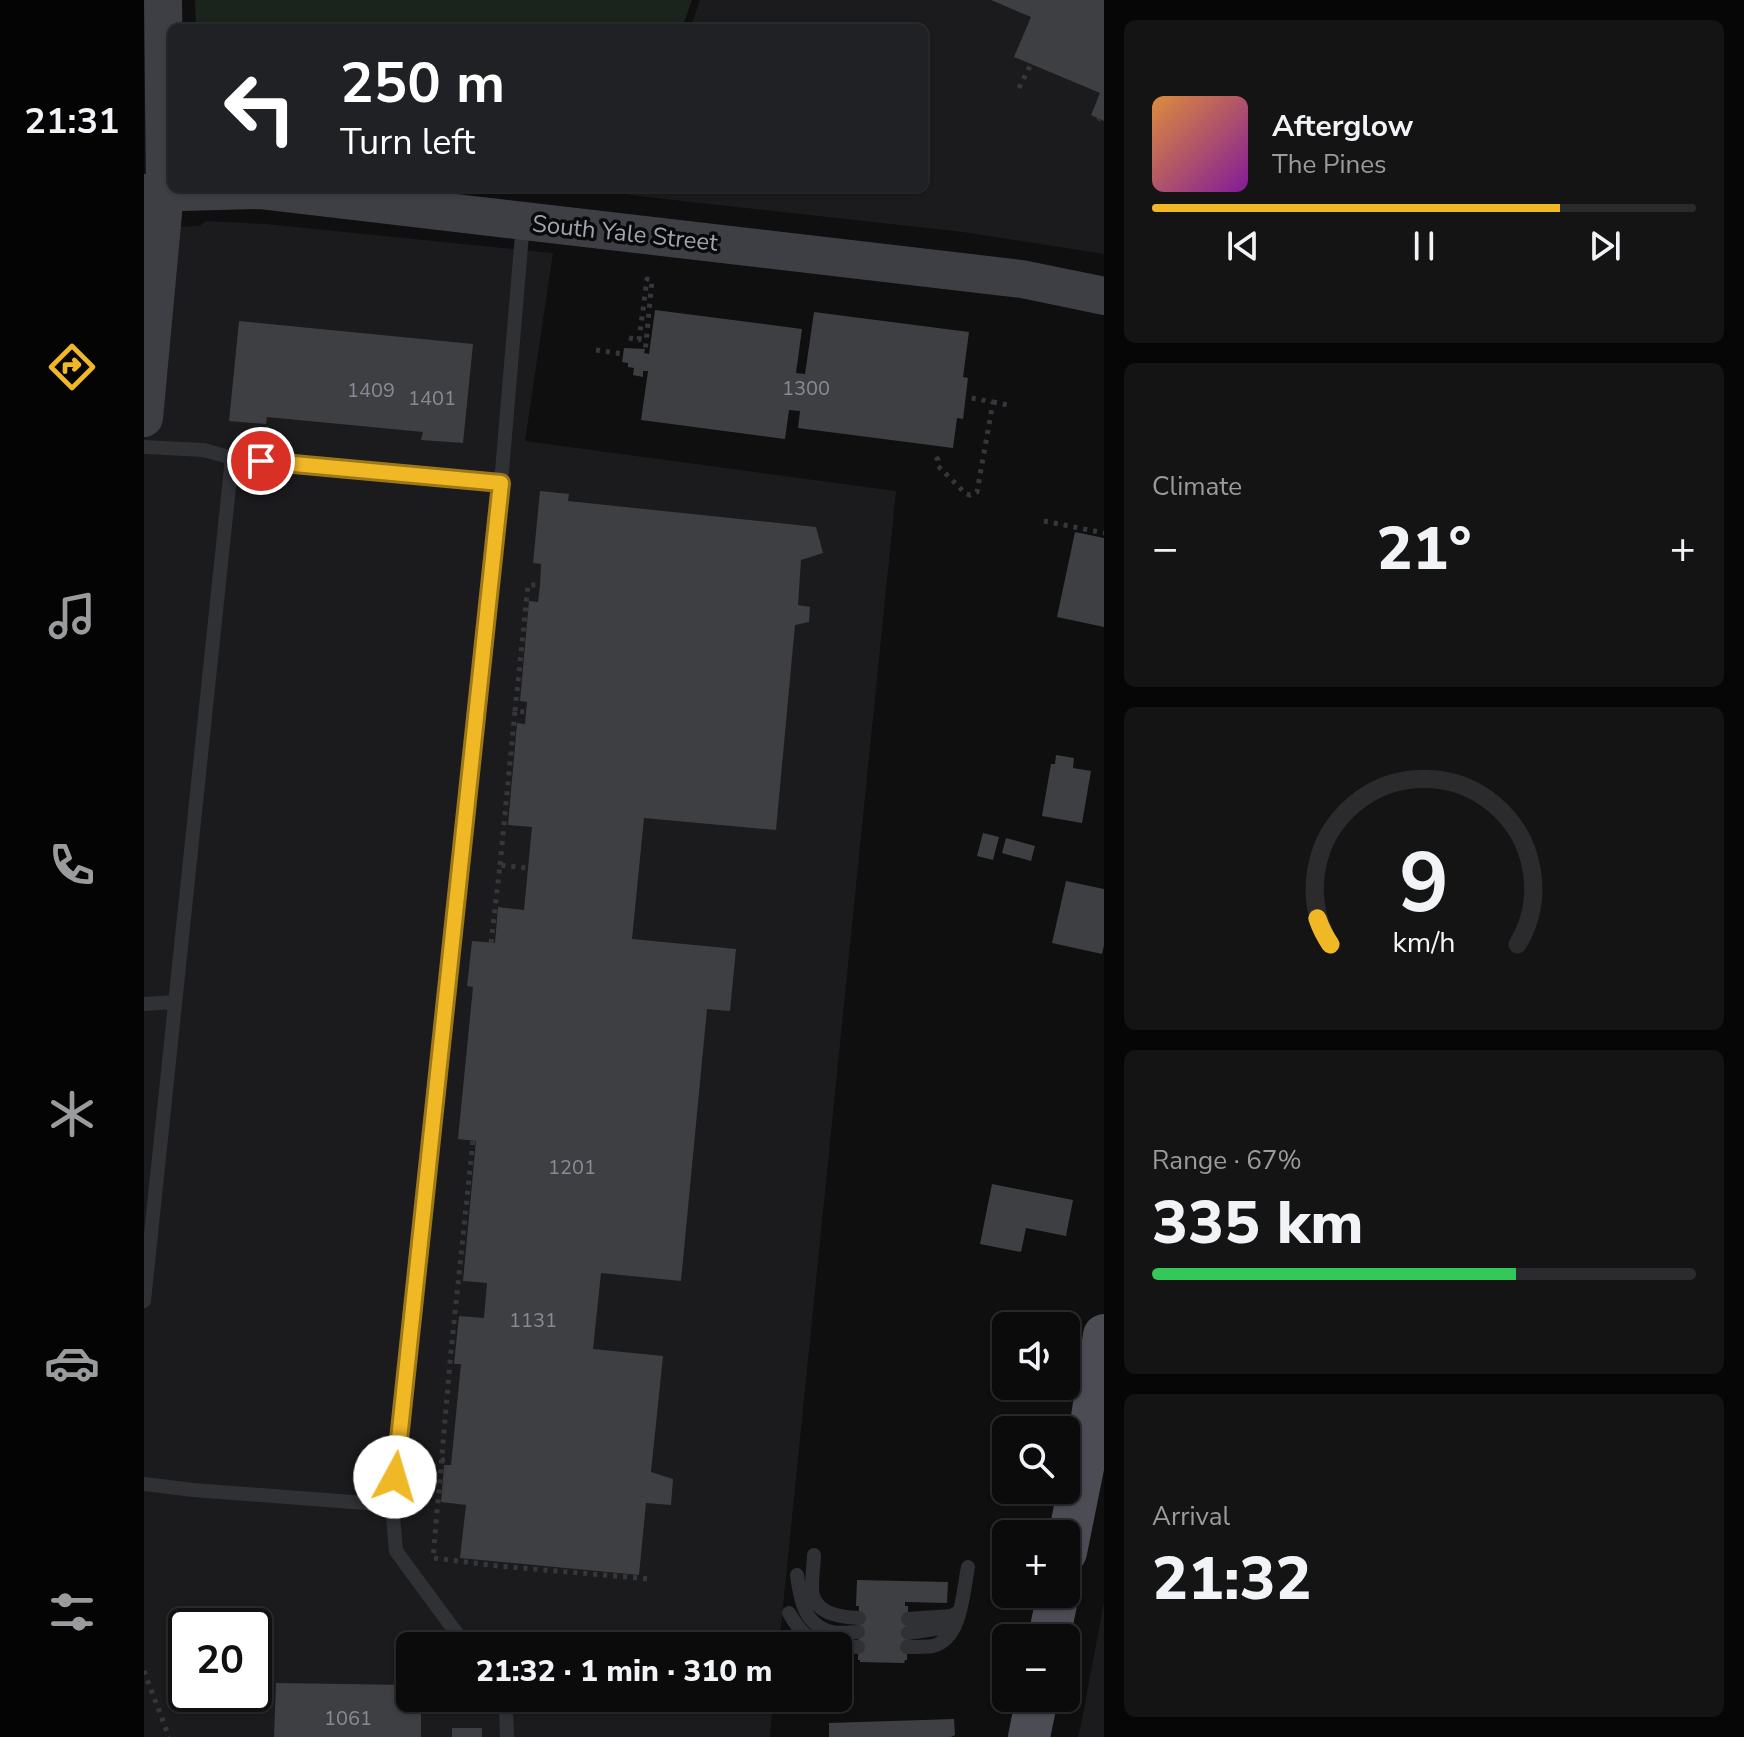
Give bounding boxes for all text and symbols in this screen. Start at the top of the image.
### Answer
text: 250 m [340,45,505,122]
icon: left [208,56,312,160]
text: 21:31 [24,97,120,146]
text: Afterglow [1272,106,1413,147]
text: Turn left [340,118,475,167]
text: The Pines [1272,147,1387,182]
street label: South Yale Street [531,207,720,259]
icon: previous [1221,224,1265,268]
icon: pause [1402,224,1446,268]
icon: next [1583,224,1627,268]
icon: directions [44,339,100,395]
house number: 1300 [782,375,830,402]
house number: 1409 [347,377,395,404]
house number: 1401 [408,385,456,412]
pin [227,427,295,495]
icon: arrive [239,439,283,483]
text: Climate [1152,469,1242,504]
text: 21° [1376,508,1472,590]
text: − [1152,519,1178,579]
text: + [1670,519,1696,579]
icon: music [44,588,100,644]
text: 9 [1399,826,1449,939]
icon: phone [44,837,100,893]
text: km/h [1393,923,1455,962]
icon: climate [44,1086,100,1142]
text: Range · 67% [1152,1143,1302,1178]
house number: 1201 [548,1154,596,1181]
text: 335 km [1152,1182,1364,1264]
house number: 1131 [509,1307,557,1334]
map controls [992,1312,1080,1712]
button: sound [992,1312,1080,1400]
icon: car [44,1335,100,1391]
button: search [992,1416,1080,1504]
position arrow [353,1435,437,1519]
text: Arrival [1152,1499,1230,1534]
button: + [992,1520,1080,1608]
text: 21:32 [1152,1538,1312,1620]
icon: filters [44,1584,100,1640]
speed limit sign: 20 [168,1608,272,1712]
button: − [992,1624,1080,1712]
text: 21:32 · 1 min · 310 m [476,1651,772,1692]
house number: 1061 [324,1705,372,1732]

